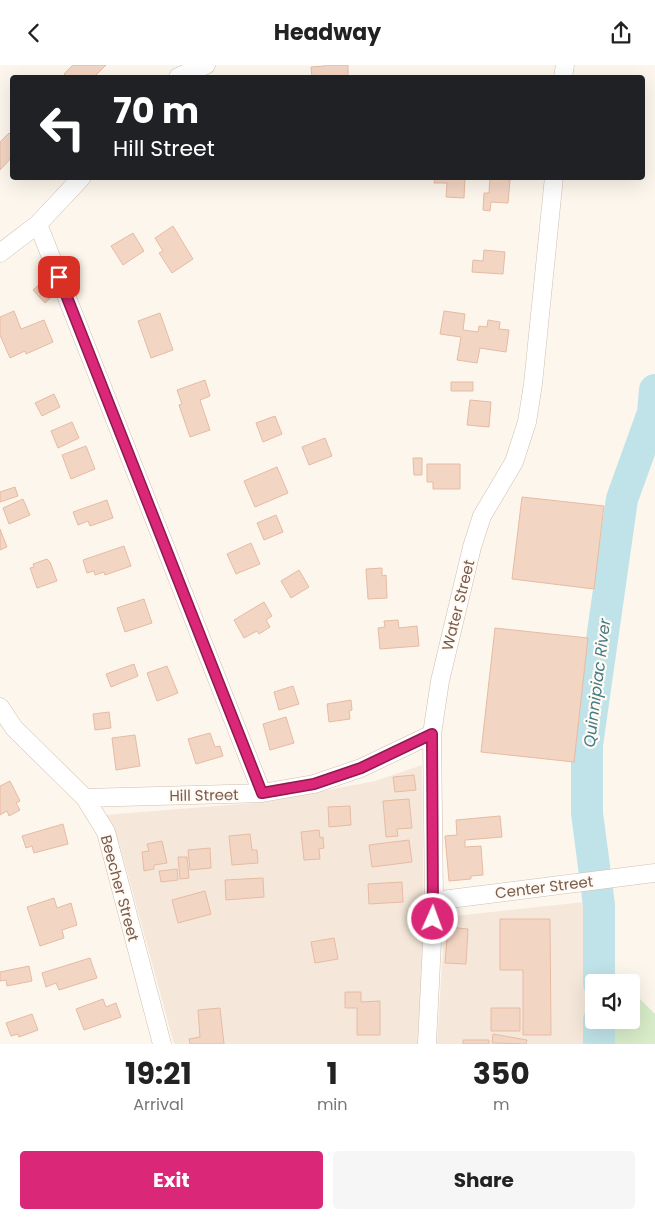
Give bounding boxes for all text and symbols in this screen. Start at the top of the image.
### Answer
text: Headway [274,17,381,48]
icon: back [20,19,48,47]
icon: share [607,19,635,47]
text: 70 m [113,86,199,135]
icon: left [30,95,95,160]
text: Hill Street [113,133,215,164]
pin [38,256,80,298]
icon: arrive [45,263,73,291]
street label: Water Street [437,557,479,653]
water label: Quinnipiac River [578,616,616,749]
street label: Hill Street [169,784,239,806]
street label: Beecher Street [96,832,144,944]
street label: Center Street [494,871,594,903]
position arrow [406,892,458,944]
map controls [585,974,640,1029]
button: sound [585,974,640,1029]
text: 19:21 [125,1052,192,1095]
text: 1 [327,1052,338,1095]
text: 350 [473,1052,530,1095]
text: Arrival [133,1093,184,1116]
text: min [317,1093,348,1116]
text: m [493,1093,510,1116]
button: Exit [20,1151,323,1209]
button: Share [333,1151,635,1209]

